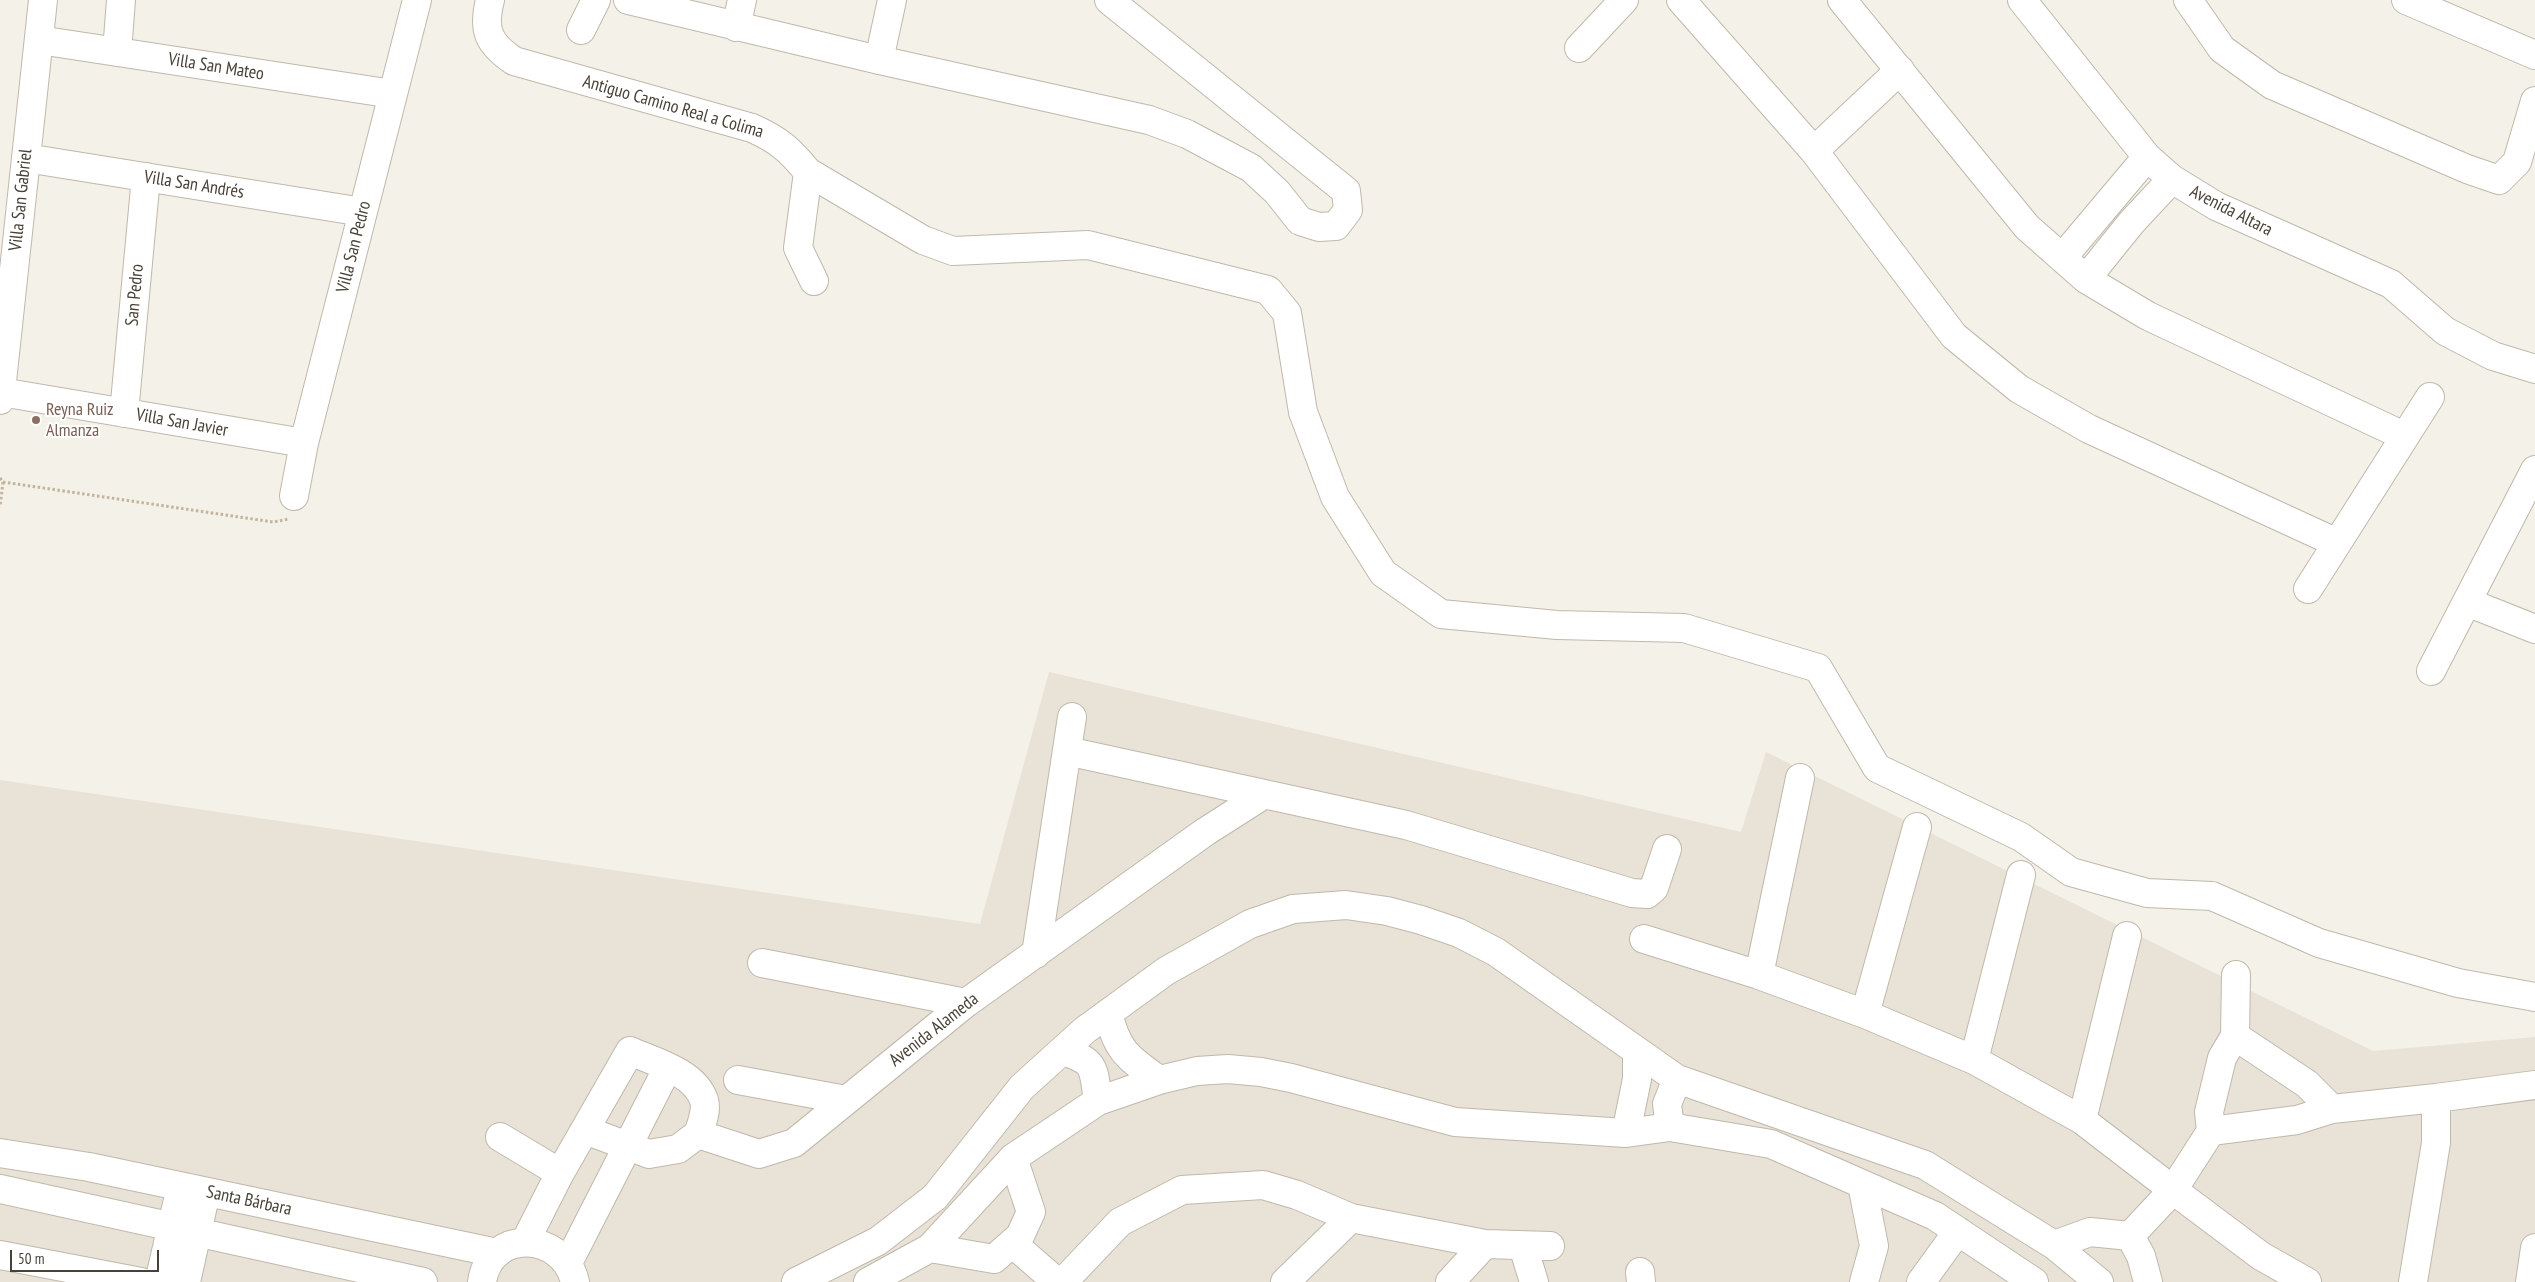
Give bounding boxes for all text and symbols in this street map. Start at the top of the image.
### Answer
street label: Villa San Mateo [167,49,265,85]
street label: Antiguo Camino Real a Colima [580,71,766,143]
street label: Villa San Gabriel [5,148,37,252]
street label: Villa San Andrés [142,166,246,204]
street label: Avenida Altara [2186,181,2276,241]
street label: Villa San Pedro [332,199,376,295]
street label: San Pedro [122,263,148,327]
place label: Reyna Ruiz Almanza [46,399,114,442]
street label: Villa San Javier [134,404,230,442]
marker: Reyna Ruiz Almanza [30,414,42,426]
street label: Avenida Alameda [885,989,983,1071]
street label: Santa Bárbara [204,1181,294,1221]
scale bar [12,1240,161,1272]
text: 50 m [18,1249,44,1268]

